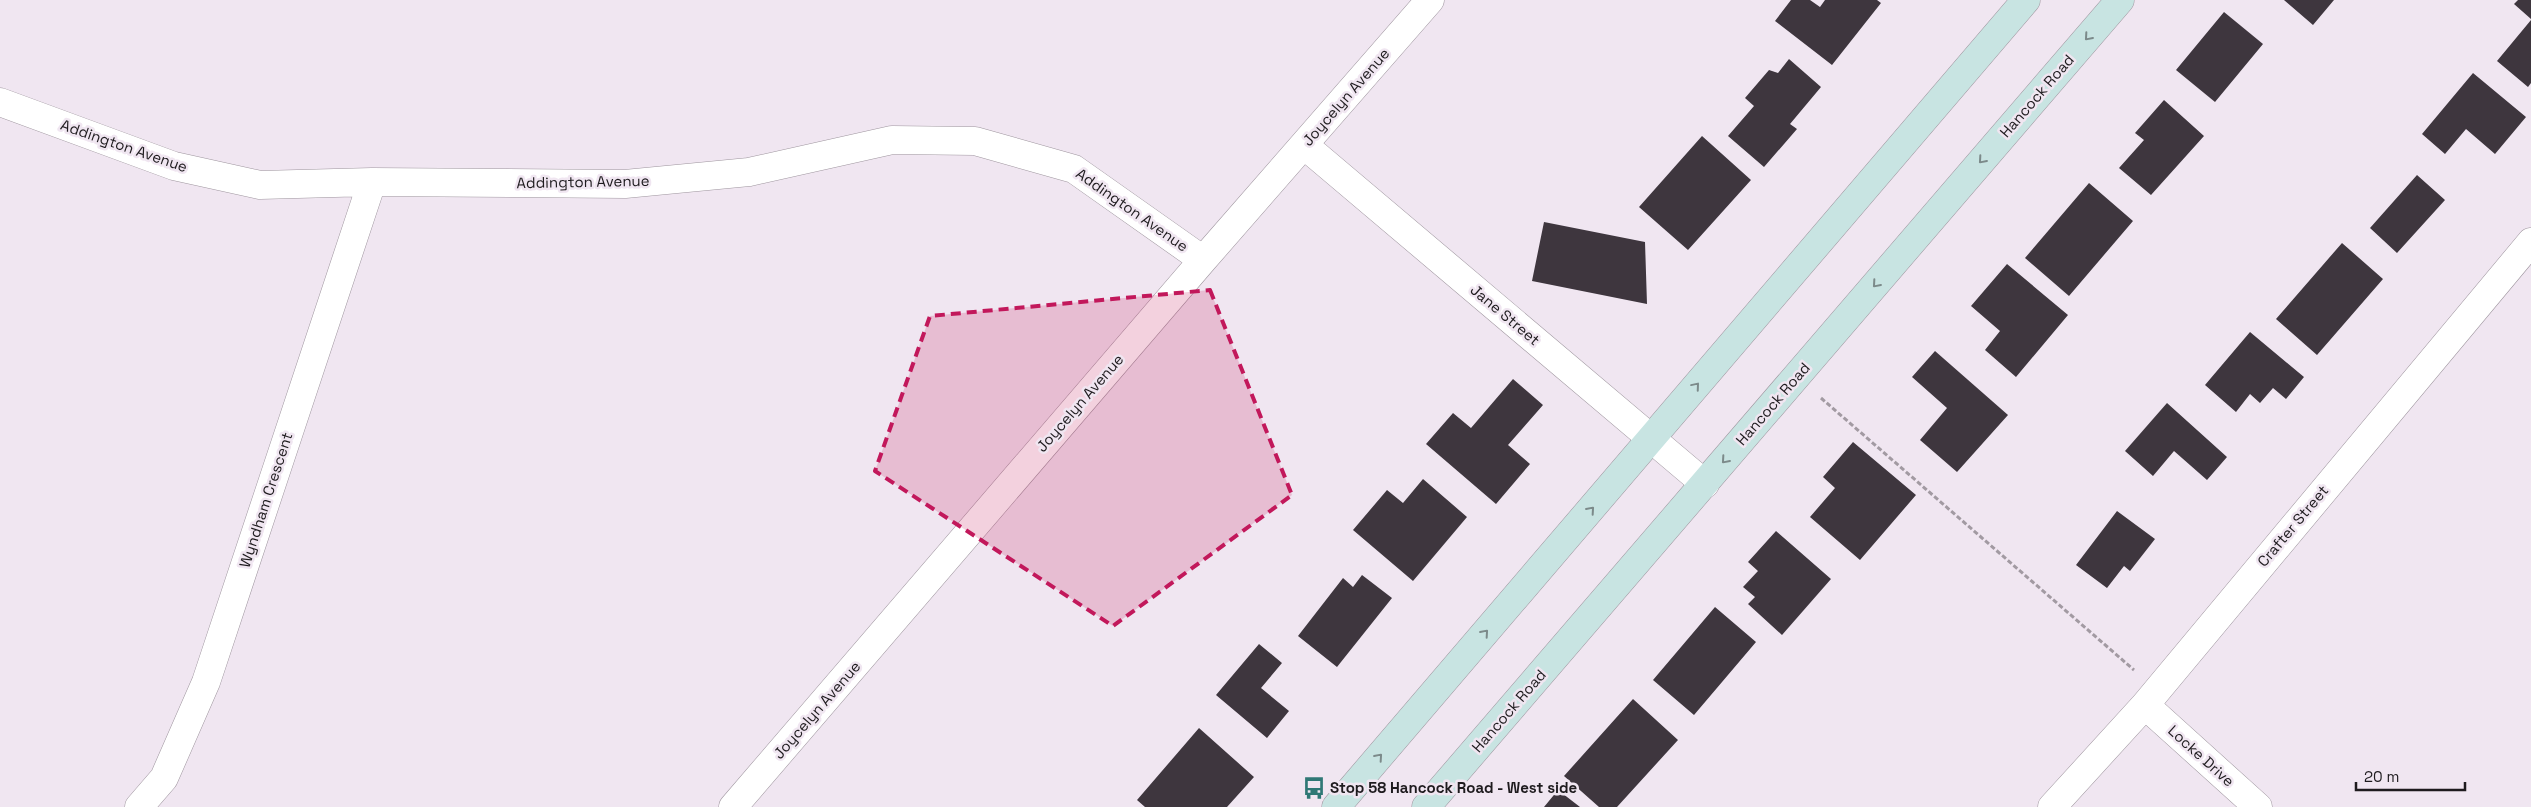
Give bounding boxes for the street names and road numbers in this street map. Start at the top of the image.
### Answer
street label: Joycelyn Avenue [1298,44,1393,150]
street label: Hancock Road [1995,50,2078,141]
street label: Addington Avenue [58,115,190,176]
street label: Addington Avenue [1072,164,1192,256]
street label: Addington Avenue [516,171,650,192]
street label: Jane Street [1467,280,1544,349]
street label: Joycelyn Avenue [1032,350,1127,456]
street label: Hancock Road [1731,358,1814,449]
street label: Wyndham Crescent [235,430,296,570]
street label: Crafter Street [2253,481,2332,570]
street label: Joycelyn Avenue [769,657,864,763]
street label: Hancock Road [1467,665,1550,756]
street label: Locke Drive [2164,721,2239,790]

